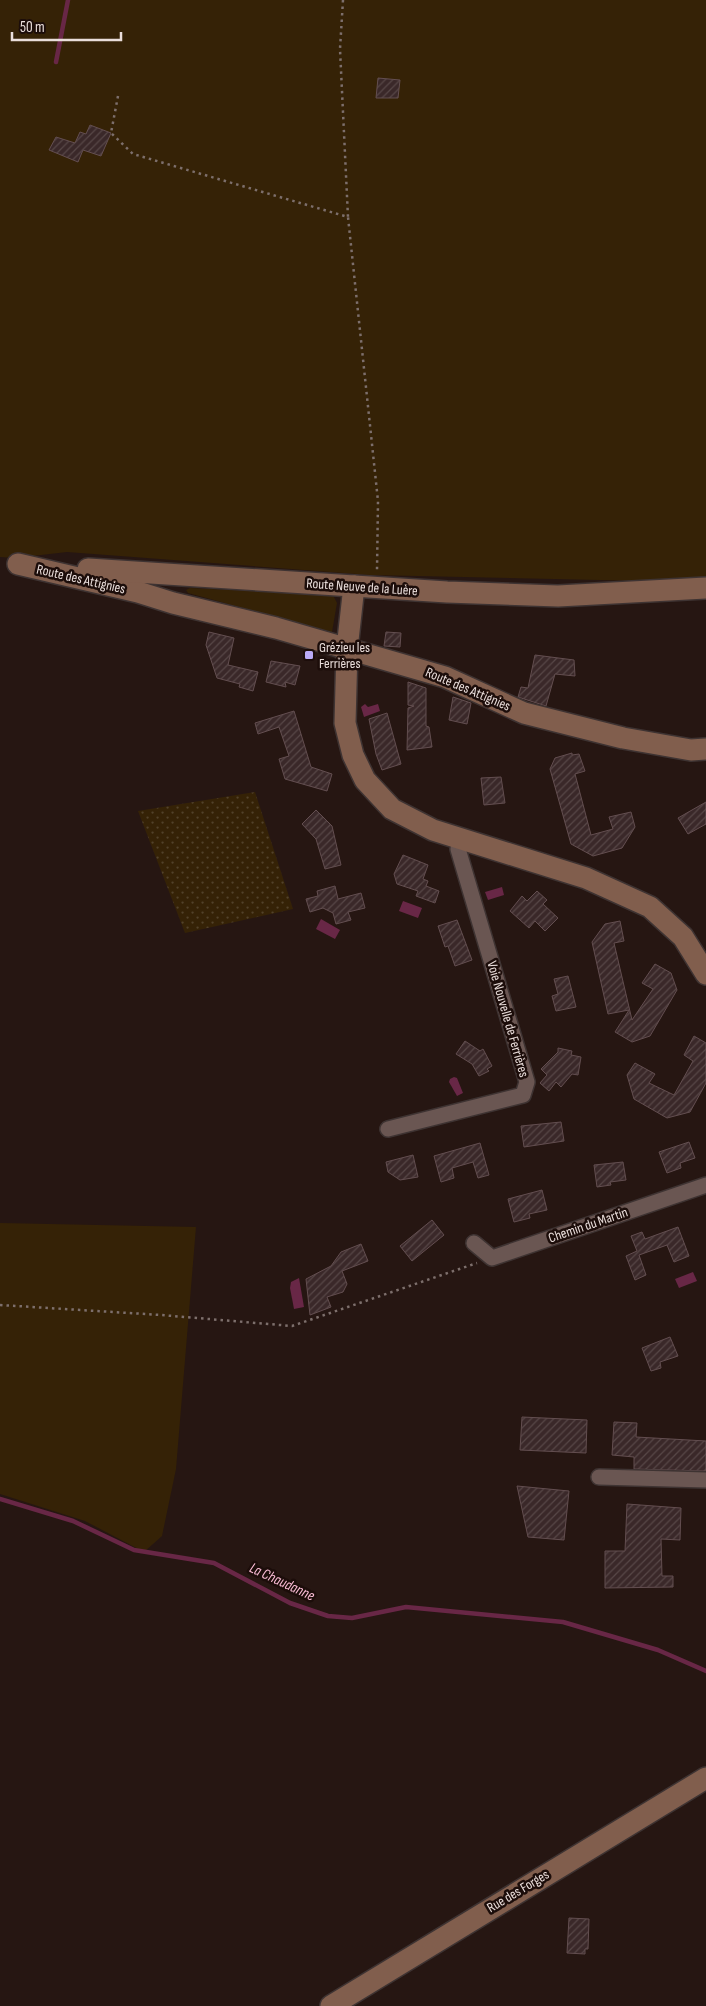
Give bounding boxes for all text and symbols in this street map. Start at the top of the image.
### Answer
scale bar [12,10,121,42]
text: 50 m [20,18,45,37]
street label: Route des Attignies [35,561,127,597]
street label: Route Neuve de la Luère [306,575,418,599]
place label: Grézieu les Ferrières [319,639,370,672]
marker: Grézieu les Ferrières [303,649,315,661]
street label: Route des Attignies [423,663,513,715]
street label: Voie Nouvelle de Ferrières [483,959,533,1079]
street label: Chemin du Martin [546,1203,630,1247]
water label: La Chaudanne [246,1559,318,1605]
street label: Rue des Forges [484,1866,552,1916]

